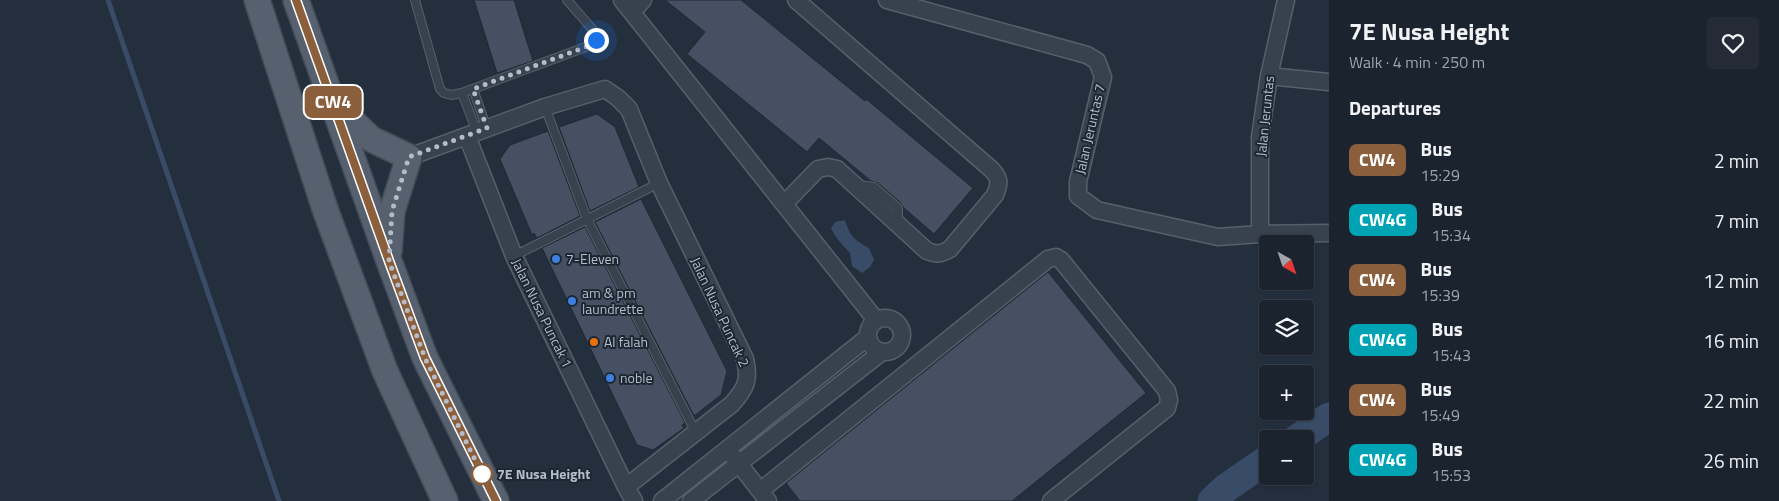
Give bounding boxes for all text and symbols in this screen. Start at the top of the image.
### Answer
text: 7E Nusa Height [1349,13,1509,49]
button: heart [1707,17,1759,69]
your location [584,28,609,53]
text: Walk · 4 min · 250 m [1349,50,1485,74]
street label: Jalan Jeruntas [1250,74,1279,157]
street label: Jalan Jeruntas 7 [1069,82,1110,176]
line badge: CW4 [304,86,362,118]
text: CW4 [315,88,351,115]
text: Departures [1349,93,1441,122]
text: Bus [1421,134,1452,163]
text: CW4 [1359,146,1396,173]
text: 2 min [1714,146,1759,175]
text: 15:29 [1421,163,1460,187]
text: Bus [1432,194,1463,223]
text: CW4G [1359,206,1407,233]
text: 7 min [1714,206,1759,235]
text: 15:34 [1432,223,1471,247]
north arrow [1259,235,1314,290]
map controls [1259,235,1314,485]
place label: 7-Eleven [566,248,619,269]
marker: 7-Eleven [550,253,562,265]
street label: Jalan Nusa Puncak 2 [686,253,755,370]
text: Bus [1421,254,1452,283]
street label: Jalan Nusa Puncak 1 [507,255,578,371]
text: CW4 [1359,266,1396,293]
text: 12 min [1703,266,1759,295]
place label: am & pm laundrette [582,282,643,319]
text: 15:39 [1421,283,1460,307]
marker: am & pm laundrette [566,295,578,307]
button: layers [1259,300,1314,355]
text: Bus [1432,314,1463,343]
text: CW4G [1359,326,1407,353]
text: 16 min [1703,326,1759,355]
place label: Al falah [604,331,648,352]
marker: Al falah [588,336,600,348]
text: 15:43 [1432,343,1471,367]
button: + [1259,365,1314,420]
place label: noble [620,367,653,388]
marker: noble [604,372,616,384]
text: Bus [1421,374,1452,403]
text: CW4 [1359,386,1396,413]
text: 22 min [1703,386,1759,415]
text: 15:49 [1421,403,1460,427]
button: − [1259,430,1314,485]
text: Bus [1432,434,1463,463]
text: CW4G [1359,446,1407,473]
text: 26 min [1703,446,1759,475]
marker: 7E Nusa Height [471,463,493,485]
place label: 7E Nusa Height [497,463,590,484]
text: 15:53 [1432,463,1471,487]

